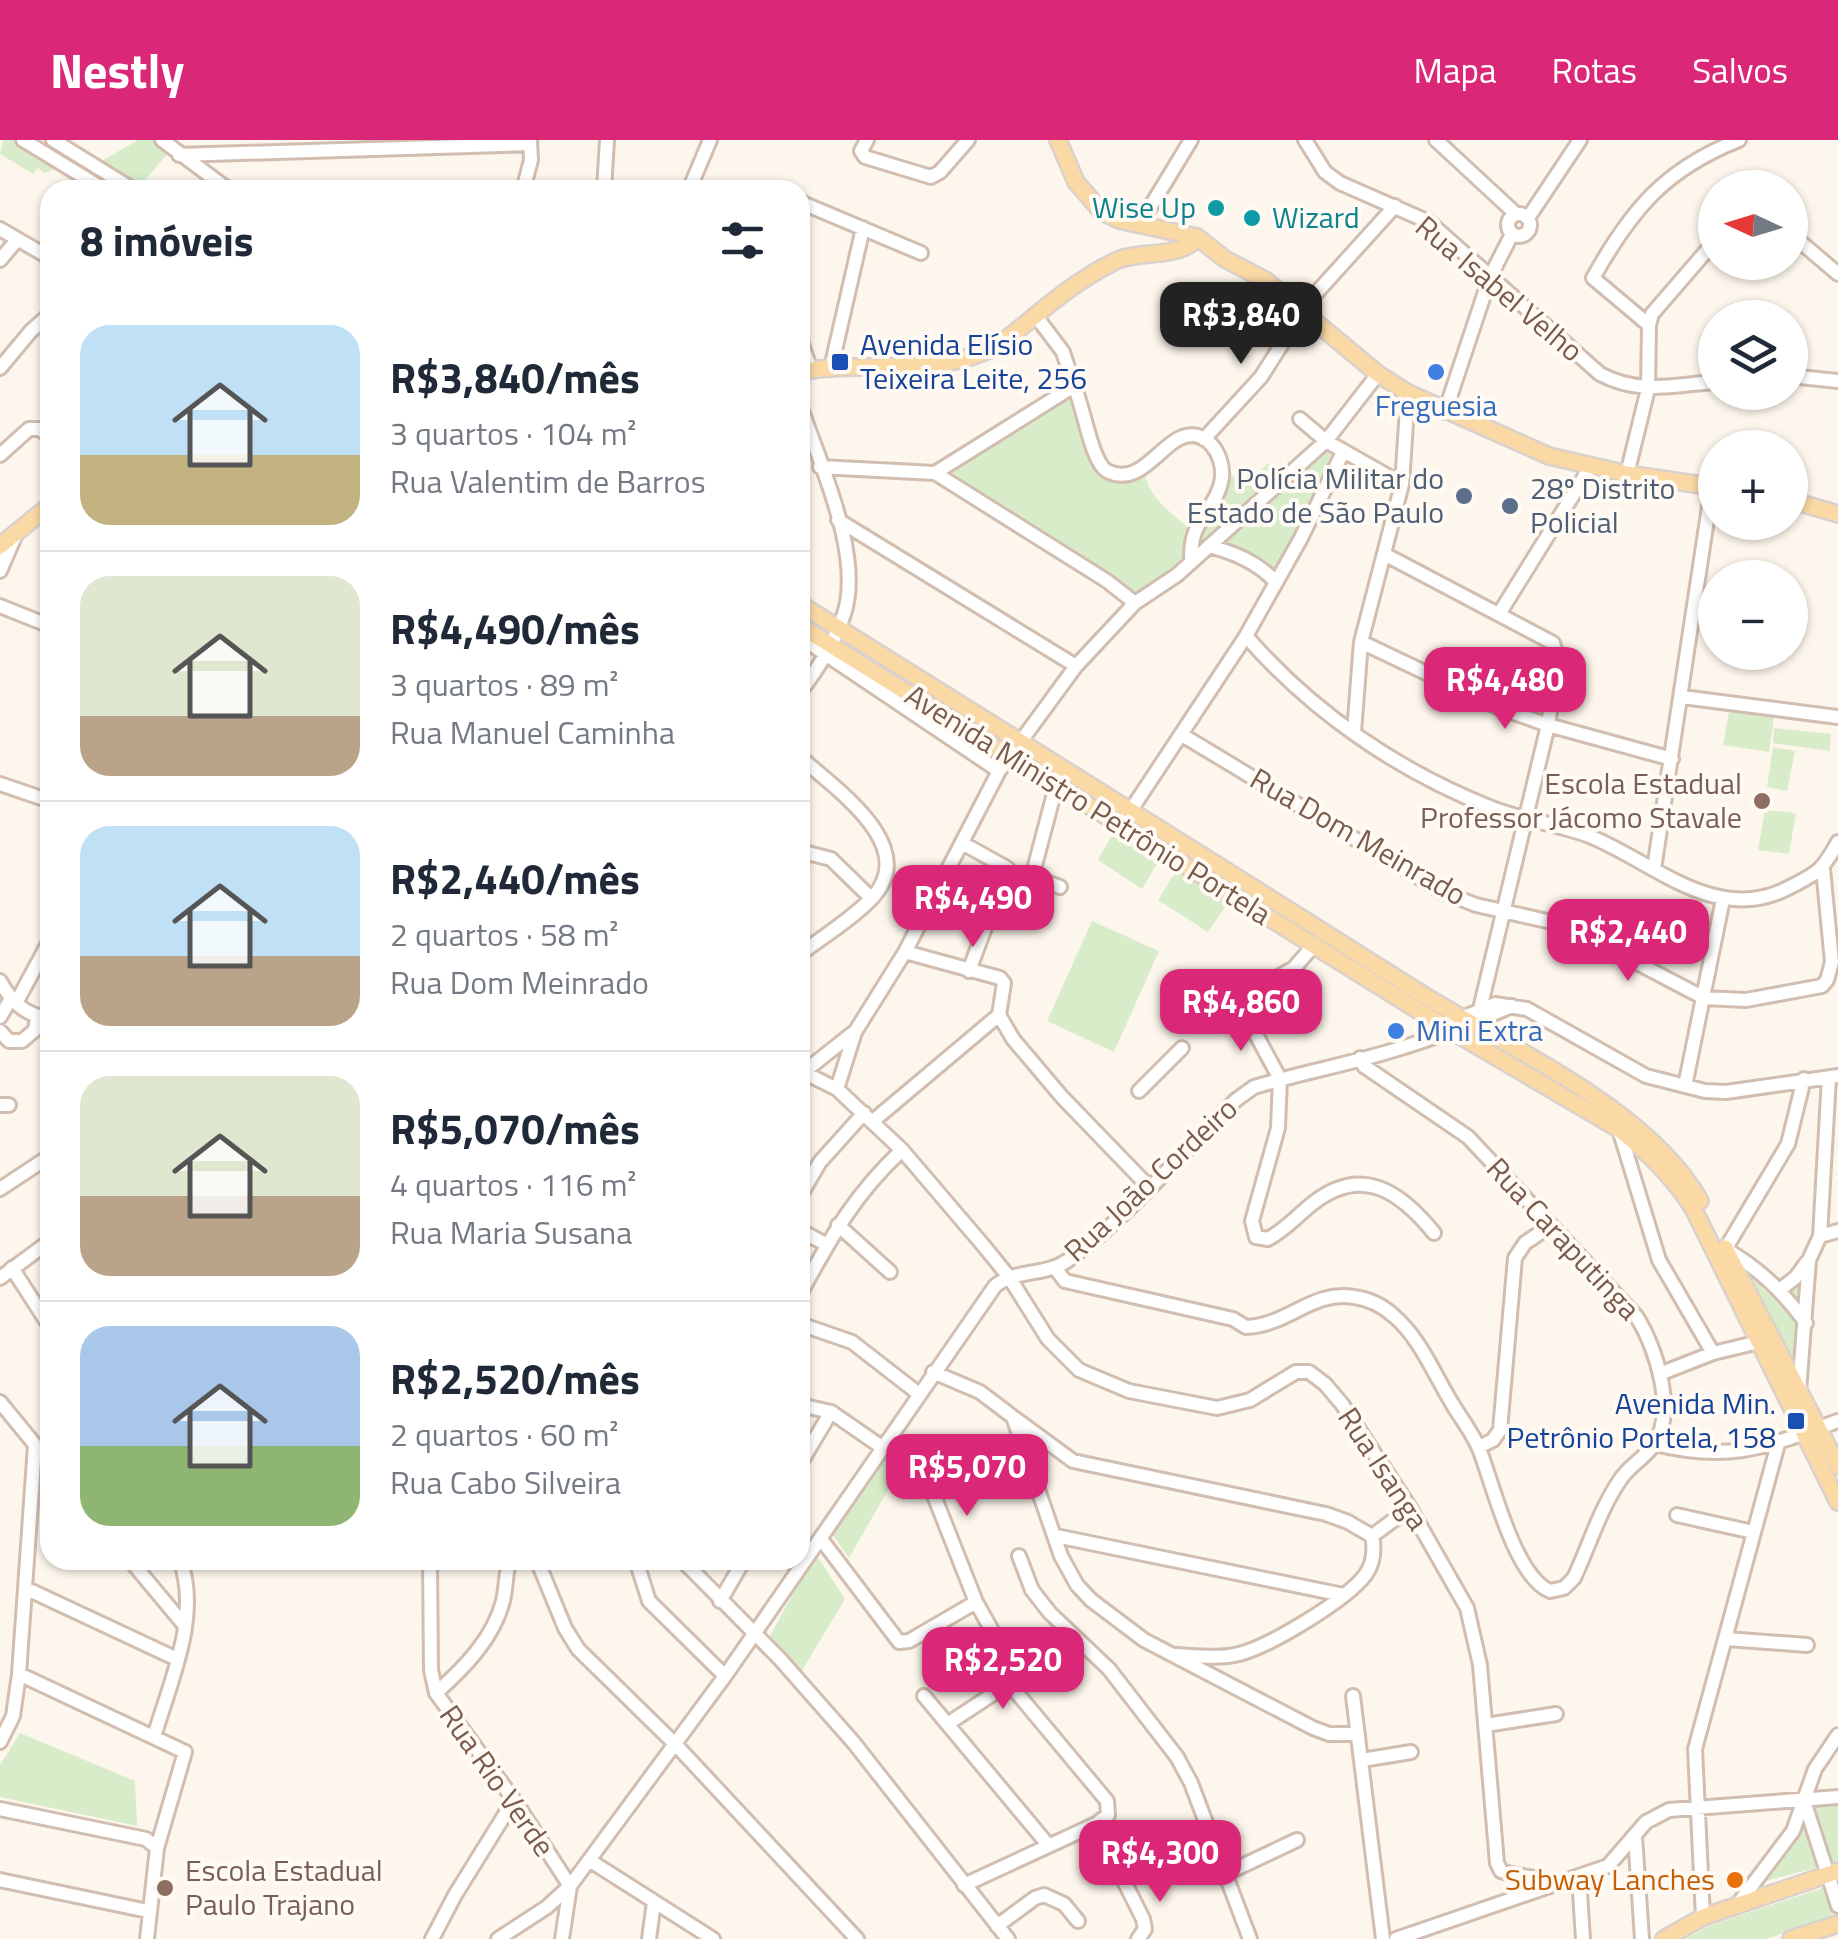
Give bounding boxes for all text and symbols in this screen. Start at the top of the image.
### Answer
text: Nestly [50,34,185,107]
text: Mapa [1414,43,1496,97]
text: Rotas [1551,43,1637,97]
text: Salvos [1692,43,1788,97]
north arrow [1698,170,1808,280]
map controls [1698,170,1808,670]
place label: Wise Up [1092,184,1196,230]
place label: Wizard [1272,194,1360,240]
marker: Wise Up [1205,197,1227,219]
street label: Rua Isabel Velho [1405,204,1594,372]
marker: Wizard [1241,207,1263,229]
text: 8 imóveis [80,208,254,272]
icon: filters [715,213,770,268]
pin: R$3,840 [1149,282,1333,367]
text: R$3,840 [1182,290,1300,338]
button: layers [1698,300,1808,410]
place label: Avenida Elísio Teixeira Leite, 256 [860,321,1087,401]
text: R$3,840/mês [390,345,640,409]
marker: Avenida Elísio Teixeira Leite, 256 [829,351,851,373]
marker: Freguesia [1425,361,1447,383]
icon: home [160,365,280,485]
place label: Freguesia [1375,382,1497,428]
text: 3 quartos · 104 m² [390,409,636,457]
button: + [1698,430,1808,540]
place label: Polícia Militar do Estado de São Paulo [1187,455,1444,535]
text: Rua Valentim de Barros [390,457,706,505]
place label: 28º Distrito Policial [1530,465,1675,545]
marker: Polícia Militar do Estado de São Paulo [1453,485,1475,507]
marker: 28º Distrito Policial [1499,495,1521,517]
button: − [1698,560,1808,670]
text: R$4,490/mês [390,596,640,660]
icon: home [160,616,280,736]
pin: R$4,480 [1413,647,1597,732]
text: R$4,480 [1446,655,1564,703]
text: 3 quartos · 89 m² [390,660,619,708]
street label: Avenida Ministro Petrônio Portela [897,672,1281,936]
text: Rua Manuel Caminha [390,708,675,756]
street label: Rua Dom Meinrado [1242,756,1475,917]
place label: Escola Estadual Professor Jácomo Stavale [1420,760,1742,840]
marker: Escola Estadual Professor Jácomo Stavale [1751,790,1773,812]
text: R$2,440/mês [390,846,640,910]
pin: R$4,490 [881,865,1065,950]
icon: home [160,866,280,986]
text: R$4,490 [914,873,1032,921]
pin: R$2,440 [1536,899,1720,984]
text: R$2,440 [1569,907,1687,955]
text: 2 quartos · 58 m² [390,910,619,958]
text: Rua Dom Meinrado [390,958,649,1006]
pin: R$4,860 [1149,969,1333,1054]
text: R$4,860 [1182,977,1300,1025]
place label: Mini Extra [1416,1007,1543,1053]
marker: Mini Extra [1385,1020,1407,1042]
street label: Rua João Cordeiro [1053,1086,1248,1272]
text: R$5,070/mês [390,1096,640,1160]
icon: home [160,1116,280,1236]
street label: Rua Caraputinga [1476,1147,1652,1330]
text: 4 quartos · 116 m² [390,1160,636,1208]
text: Rua Maria Susana [390,1208,632,1256]
text: R$2,520/mês [390,1346,640,1410]
icon: home [160,1366,280,1486]
place label: Avenida Min. Petrônio Portela, 158 [1506,1380,1776,1460]
street label: Rua Isanga [1327,1398,1441,1539]
text: 2 quartos · 60 m² [390,1410,619,1458]
marker: Avenida Min. Petrônio Portela, 158 [1785,1410,1807,1432]
pin: R$5,070 [875,1434,1059,1519]
text: R$5,070 [908,1442,1026,1490]
text: Rua Cabo Silveira [390,1458,621,1506]
pin: R$2,520 [911,1627,1095,1712]
text: R$2,520 [944,1635,1062,1683]
street label: Rua Rio Verde [428,1695,567,1866]
pin: R$4,300 [1068,1820,1252,1905]
text: R$4,300 [1101,1828,1219,1876]
place label: Escola Estadual Paulo Trajano [185,1847,383,1927]
place label: Subway Lanches [1505,1856,1715,1902]
marker: Subway Lanches [1724,1869,1746,1891]
marker: Escola Estadual Paulo Trajano [154,1877,176,1899]

